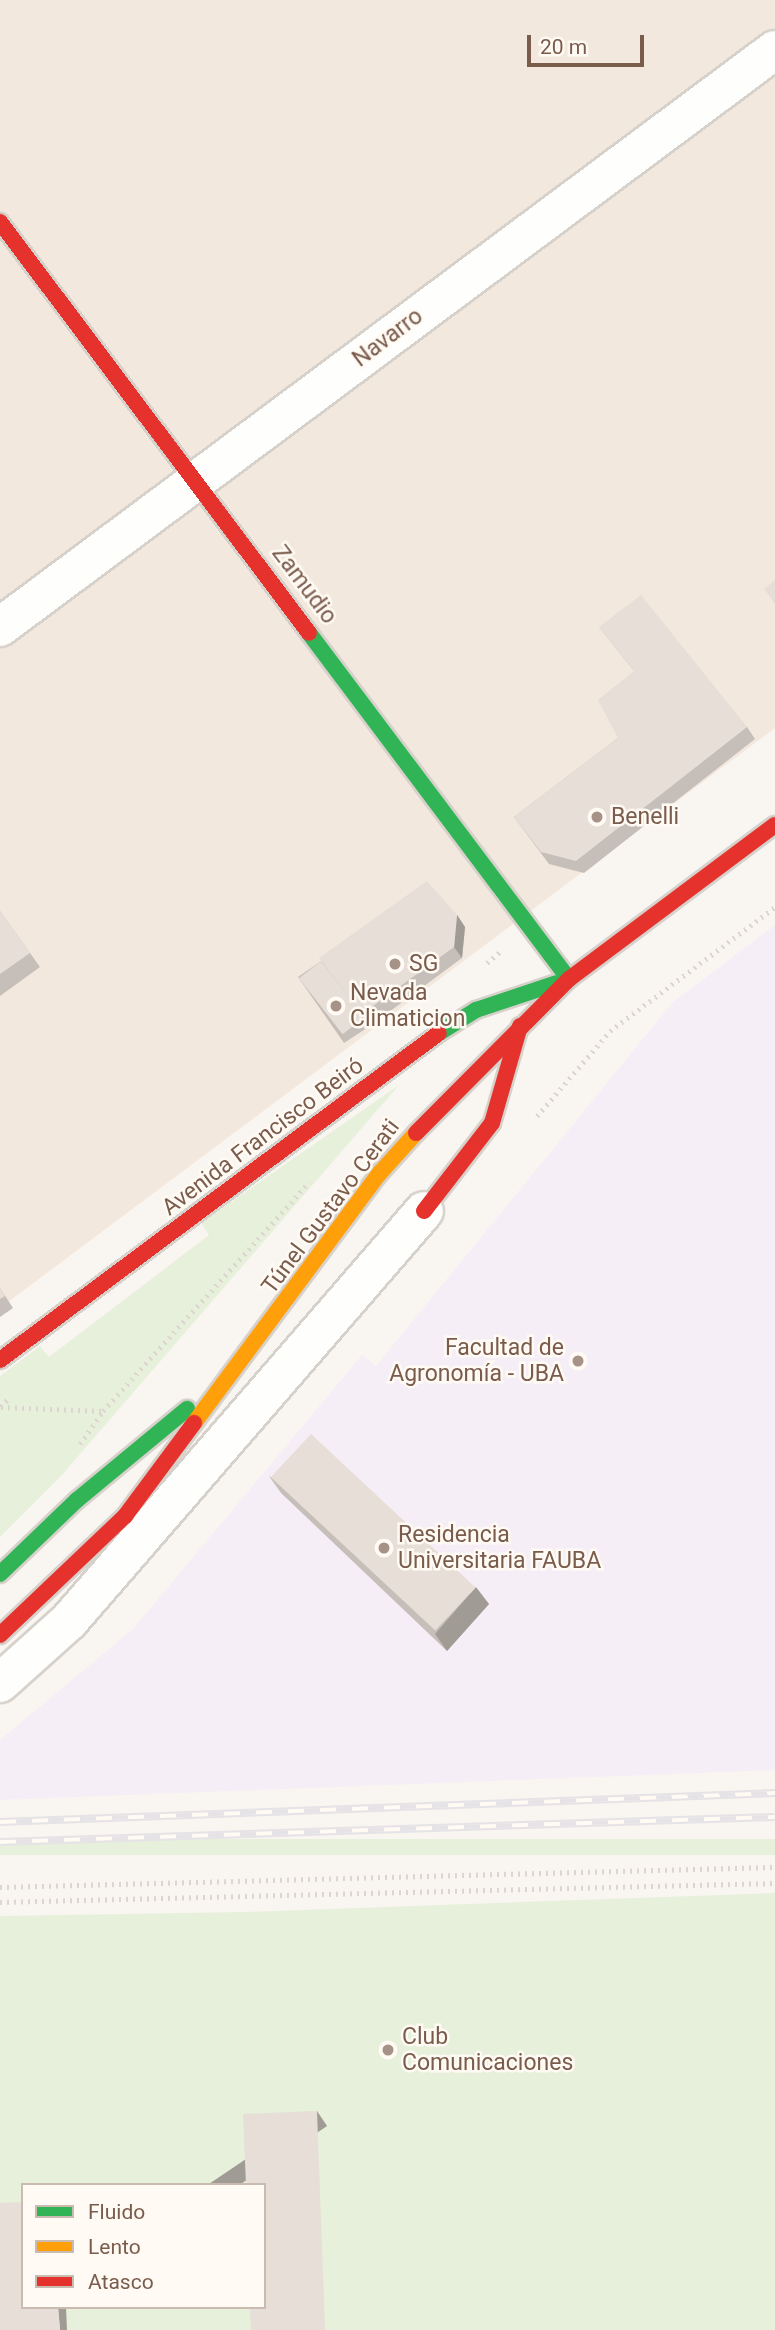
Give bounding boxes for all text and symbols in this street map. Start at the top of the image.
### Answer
scale bar [530,21,647,65]
text: 20 m [540,35,587,59]
street label: Navarro [347,303,429,373]
street label: Zamudio [266,540,342,630]
place label: Benelli [611,803,679,831]
marker: Benelli [589,809,605,825]
place label: SG [409,950,438,978]
marker: SG [387,956,403,972]
place label: Nevada Climaticion [350,979,465,1033]
marker: Nevada Climaticion [328,998,344,1014]
street label: Avenida Francisco Beiró [157,1052,369,1222]
street label: Túnel Gustavo Cerati [256,1114,406,1300]
place label: Facultad de Agronomía - UBA [389,1334,564,1388]
marker: Facultad de Agronomía - UBA [570,1353,586,1369]
place label: Residencia Universitaria FAUBA [398,1521,601,1575]
marker: Residencia Universitaria FAUBA [376,1540,392,1556]
place label: Club Comunicaciones [402,2023,573,2077]
marker: Club Comunicaciones [380,2042,396,2058]
legend [21,2183,266,2309]
text: Fluido [88,2200,145,2224]
text: Lento [88,2235,141,2259]
text: Atasco [88,2270,154,2294]

